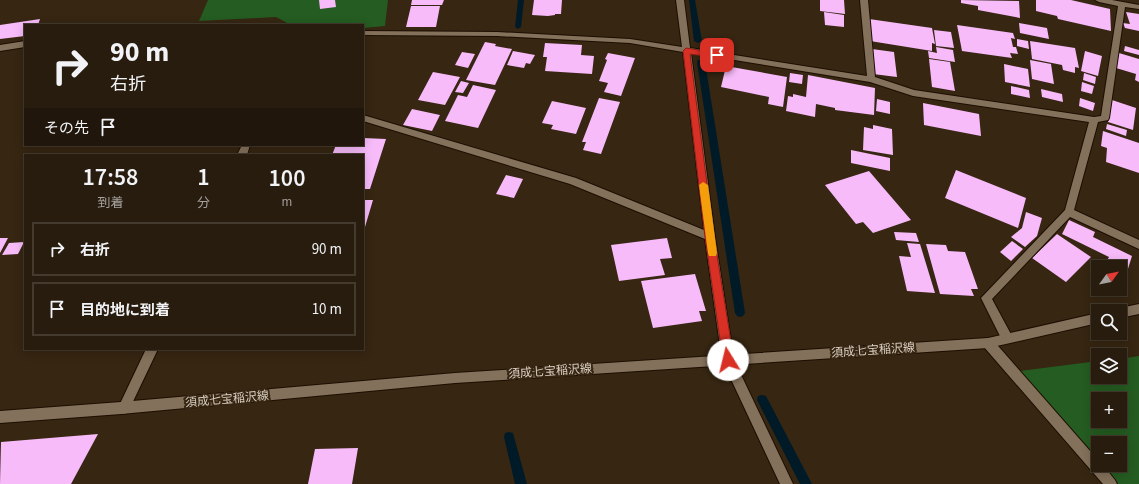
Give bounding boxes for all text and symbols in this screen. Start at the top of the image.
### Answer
text: 90 m [110,32,169,72]
pin [700,38,734,72]
icon: right [44,40,96,92]
icon: arrive [706,44,728,66]
text: 右折 [110,72,146,97]
icon: arrive [97,116,119,138]
text: その先 [44,118,89,139]
text: 17:58 [83,160,138,195]
text: 1 [197,160,210,195]
text: 100 [269,161,305,196]
text: m [282,193,292,211]
text: 到着 [97,194,123,212]
text: 分 [197,194,210,212]
icon: right [46,238,68,260]
text: 90 m [312,239,342,260]
text: 右折 [80,240,110,261]
north arrow [1091,260,1127,296]
map controls [1091,260,1127,472]
icon: arrive [46,298,68,320]
text: 10 m [312,299,342,320]
text: 目的地に到着 [80,300,170,321]
button: search [1091,304,1127,340]
position arrow [707,339,749,381]
street label: 須成七宝稲沢線 [831,339,916,362]
button: layers [1091,348,1127,384]
street label: 須成七宝稲沢線 [508,360,593,383]
street label: 須成七宝稲沢線 [184,387,270,412]
button: + [1091,392,1127,428]
button: − [1091,436,1127,472]

